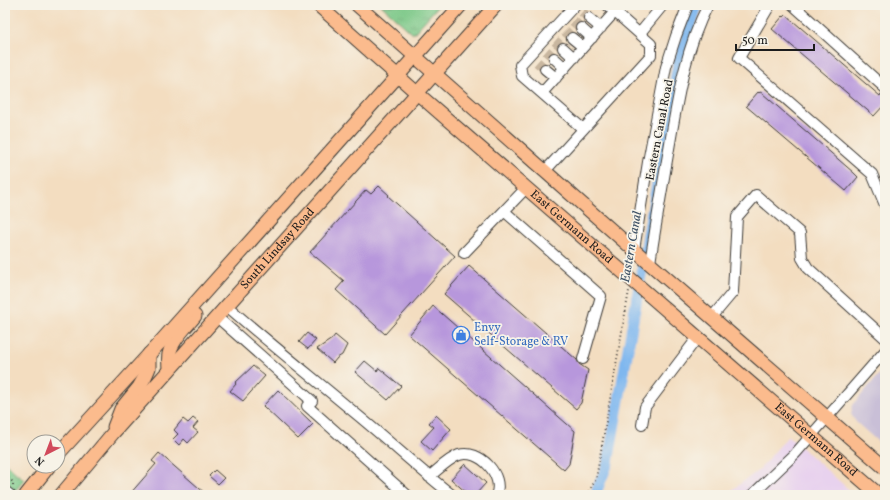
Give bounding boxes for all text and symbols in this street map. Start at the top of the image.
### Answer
scale bar [736,26,814,52]
text: 50 m [742,33,768,49]
street label: Eastern Canal Road [642,78,678,182]
street label: East Germann Road [526,187,616,268]
street label: South Lindsay Road [237,205,319,293]
water label: Eastern Canal [617,209,647,284]
place label: Envy Self-Storage & RV [474,320,568,350]
shop icon: Envy Self-Storage & RV [451,325,471,345]
street label: East Germann Road [771,399,861,481]
north arrow [26,434,66,474]
text: N [32,452,48,469]

